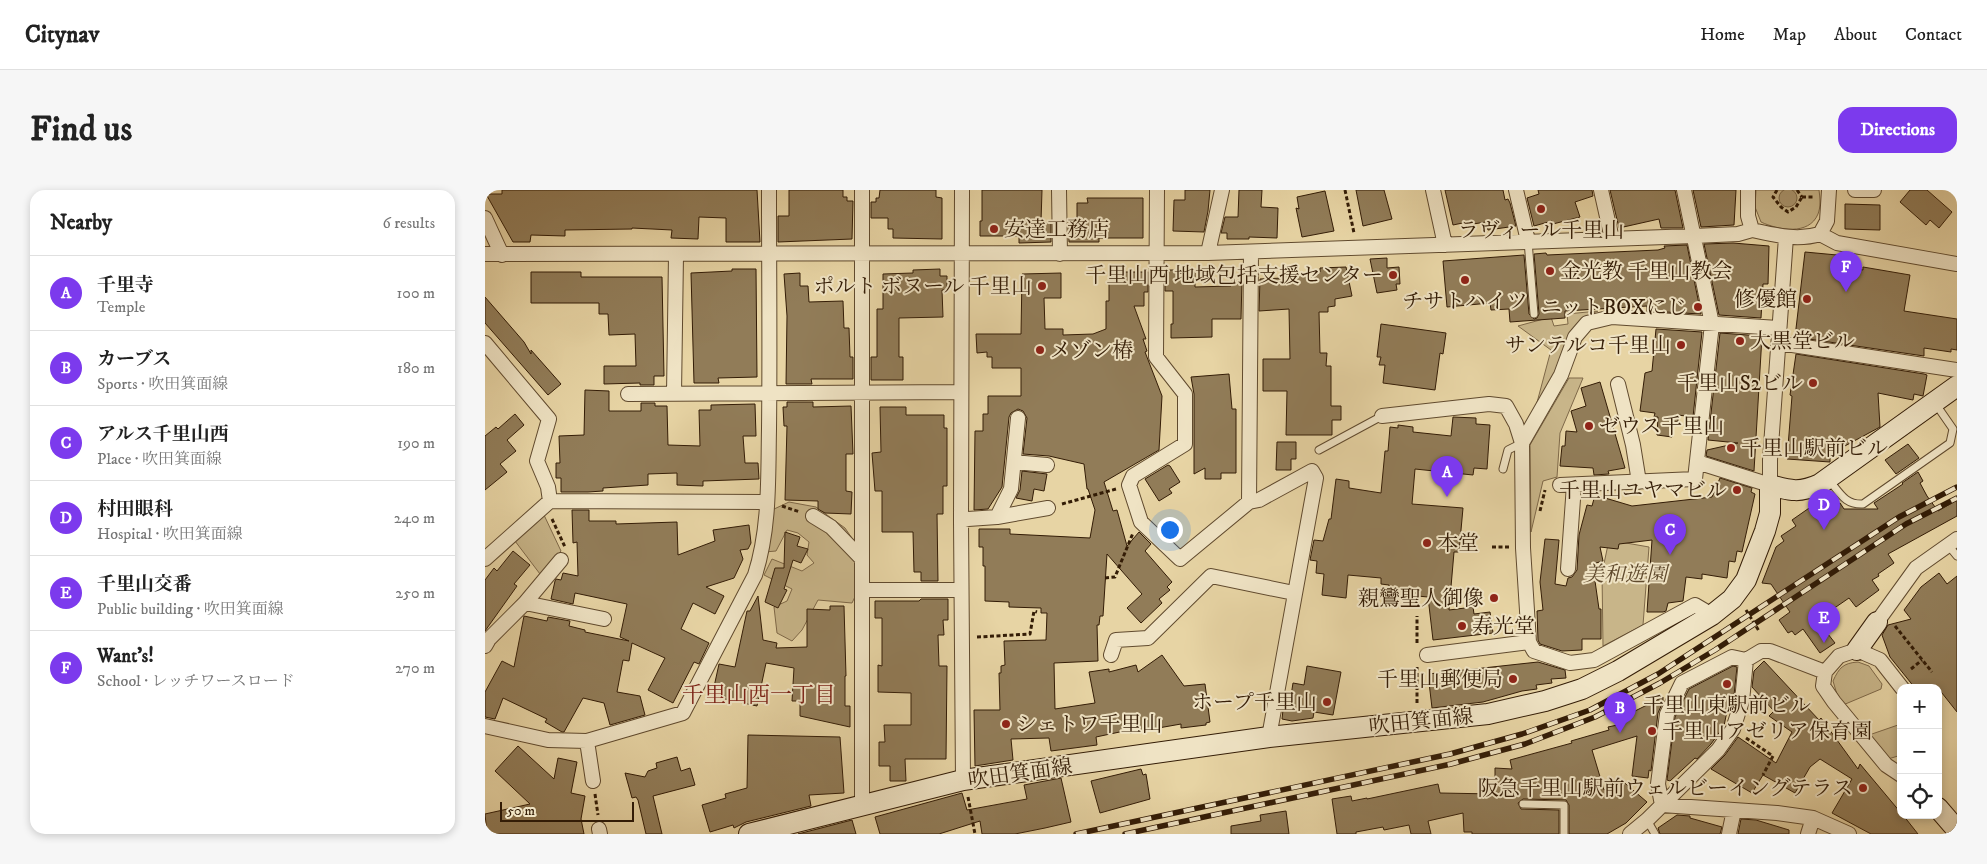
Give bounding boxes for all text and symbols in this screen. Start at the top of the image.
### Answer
text: Citynav [25,20,99,50]
text: Home [1700,24,1745,46]
text: Map [1773,24,1806,46]
text: About [1834,24,1877,46]
text: Contact [1905,24,1962,46]
button: Directions [1838,107,1957,153]
text: Find us [30,108,132,152]
marker: ラヴィール千里山 [1535,203,1547,215]
text: Nearby [50,210,112,236]
text: 6 results [382,213,435,233]
place label: 安達工務店 [1004,217,1109,243]
place label: ラヴィール千里山 [1458,218,1624,244]
marker: 安達工務店 [988,223,1000,235]
pin: F [1830,251,1862,292]
place label: 金光教 千里山教会 [1560,259,1733,285]
place label: 千里山西 地域包括支援センター [1085,263,1383,289]
marker: 金光教 千里山教会 [1544,265,1556,277]
marker: 千里山西 地域包括支援センター [1387,269,1399,281]
text: 千里寺 [97,274,154,297]
place label: ポルト ボヌール 千里山 [813,274,1032,300]
marker: チサトハイツ [1459,274,1471,286]
marker: ポルト ボヌール 千里山 [1036,280,1048,292]
text: A [61,283,71,303]
text: 100 m [397,283,435,303]
place label: 修優館 [1734,287,1797,313]
place label: チサトハイツ [1402,289,1528,315]
marker: 修優館 [1801,293,1813,305]
place label: ニットBOXにじ [1541,295,1688,321]
text: Temple [97,297,145,317]
marker: ニットBOXにじ [1692,301,1704,313]
place label: 大黒堂ビル [1750,329,1855,355]
place label: サンテルコ千里山 [1505,333,1671,359]
marker: 大黒堂ビル [1734,335,1746,347]
place label: メゾン椿 [1050,338,1133,364]
marker: サンテルコ千里山 [1675,339,1687,351]
marker: メゾン椿 [1034,344,1046,356]
text: カーブス [97,348,171,371]
text: B [61,358,71,378]
text: 180 m [397,358,435,378]
place label: 千里山S2ビル [1677,371,1803,397]
text: Sports · 吹田箕面線 [97,374,228,394]
marker: 千里山S2ビル [1807,377,1819,389]
place label: ゼウス千里山 [1599,414,1724,440]
marker: ゼウス千里山 [1583,420,1595,432]
text: アルス千里山西 [97,423,229,446]
text: C [61,433,71,453]
text: 190 m [397,433,435,453]
place label: 千里山駅前ビル [1741,436,1888,462]
marker: 千里山駅前ビル [1725,442,1737,454]
text: Place · 吹田箕面線 [97,449,222,469]
pin: A [1431,456,1463,497]
place label: 千里山ユヤマビル [1559,478,1727,504]
marker: 千里山ユヤマビル [1731,484,1743,496]
pin: D [1808,489,1840,530]
text: 村田眼科 [97,498,173,521]
text: D [60,508,72,528]
text: 240 m [394,508,435,528]
pin: C [1654,514,1686,555]
your location [1157,517,1183,543]
text: Hospital · 吹田箕面線 [97,524,243,544]
place label: 本堂 [1437,531,1479,557]
marker: 本堂 [1421,537,1433,549]
park label: 美和遊園 [1583,562,1670,588]
text: 千里山交番 [97,573,192,596]
text: E [60,583,72,603]
text: 250 m [395,583,435,603]
place label: 親鸞聖人御像 [1358,586,1484,612]
marker: 親鸞聖人御像 [1488,592,1500,604]
text: Public building · 吹田箕面線 [97,599,284,619]
pin: E [1808,602,1840,643]
place label: 寿光堂 [1472,614,1535,640]
marker: 寿光堂 [1456,620,1468,632]
text: Want's! [97,645,154,668]
text: F [61,658,71,678]
text: 270 m [395,658,435,678]
place label: 千里山郵便局 [1377,667,1503,693]
text: School · レッチワースロード [97,671,295,691]
marker: 千里山郵便局 [1507,673,1519,685]
marker: 千里山東駅前ビル [1721,678,1733,690]
district label: 千里山西一丁目 [682,682,836,709]
map controls [1897,684,1942,819]
button: + [1897,684,1942,729]
place label: ホープ千里山 [1192,690,1317,716]
pin: B [1604,692,1636,733]
place label: 千里山東駅前ビル [1643,693,1811,719]
marker: ホープ千里山 [1321,696,1333,708]
street label: 吹田箕面線 [1368,704,1475,740]
place label: シェトワ千里山 [1016,712,1163,738]
marker: シェトワ千里山 [1000,718,1012,730]
place label: 千里山アゼリア保育園 [1662,719,1872,745]
marker: 千里山アゼリア保育園 [1646,725,1658,737]
button: − [1897,729,1942,774]
street label: 吹田箕面線 [966,754,1074,794]
button: locate [1897,774,1942,819]
place label: 阪急千里山駅前ウェルビーイングテラス [1478,776,1853,802]
marker: 阪急千里山駅前ウェルビーイングテラス [1857,782,1869,794]
scale bar [500,799,634,822]
text: 50 m [507,802,535,820]

